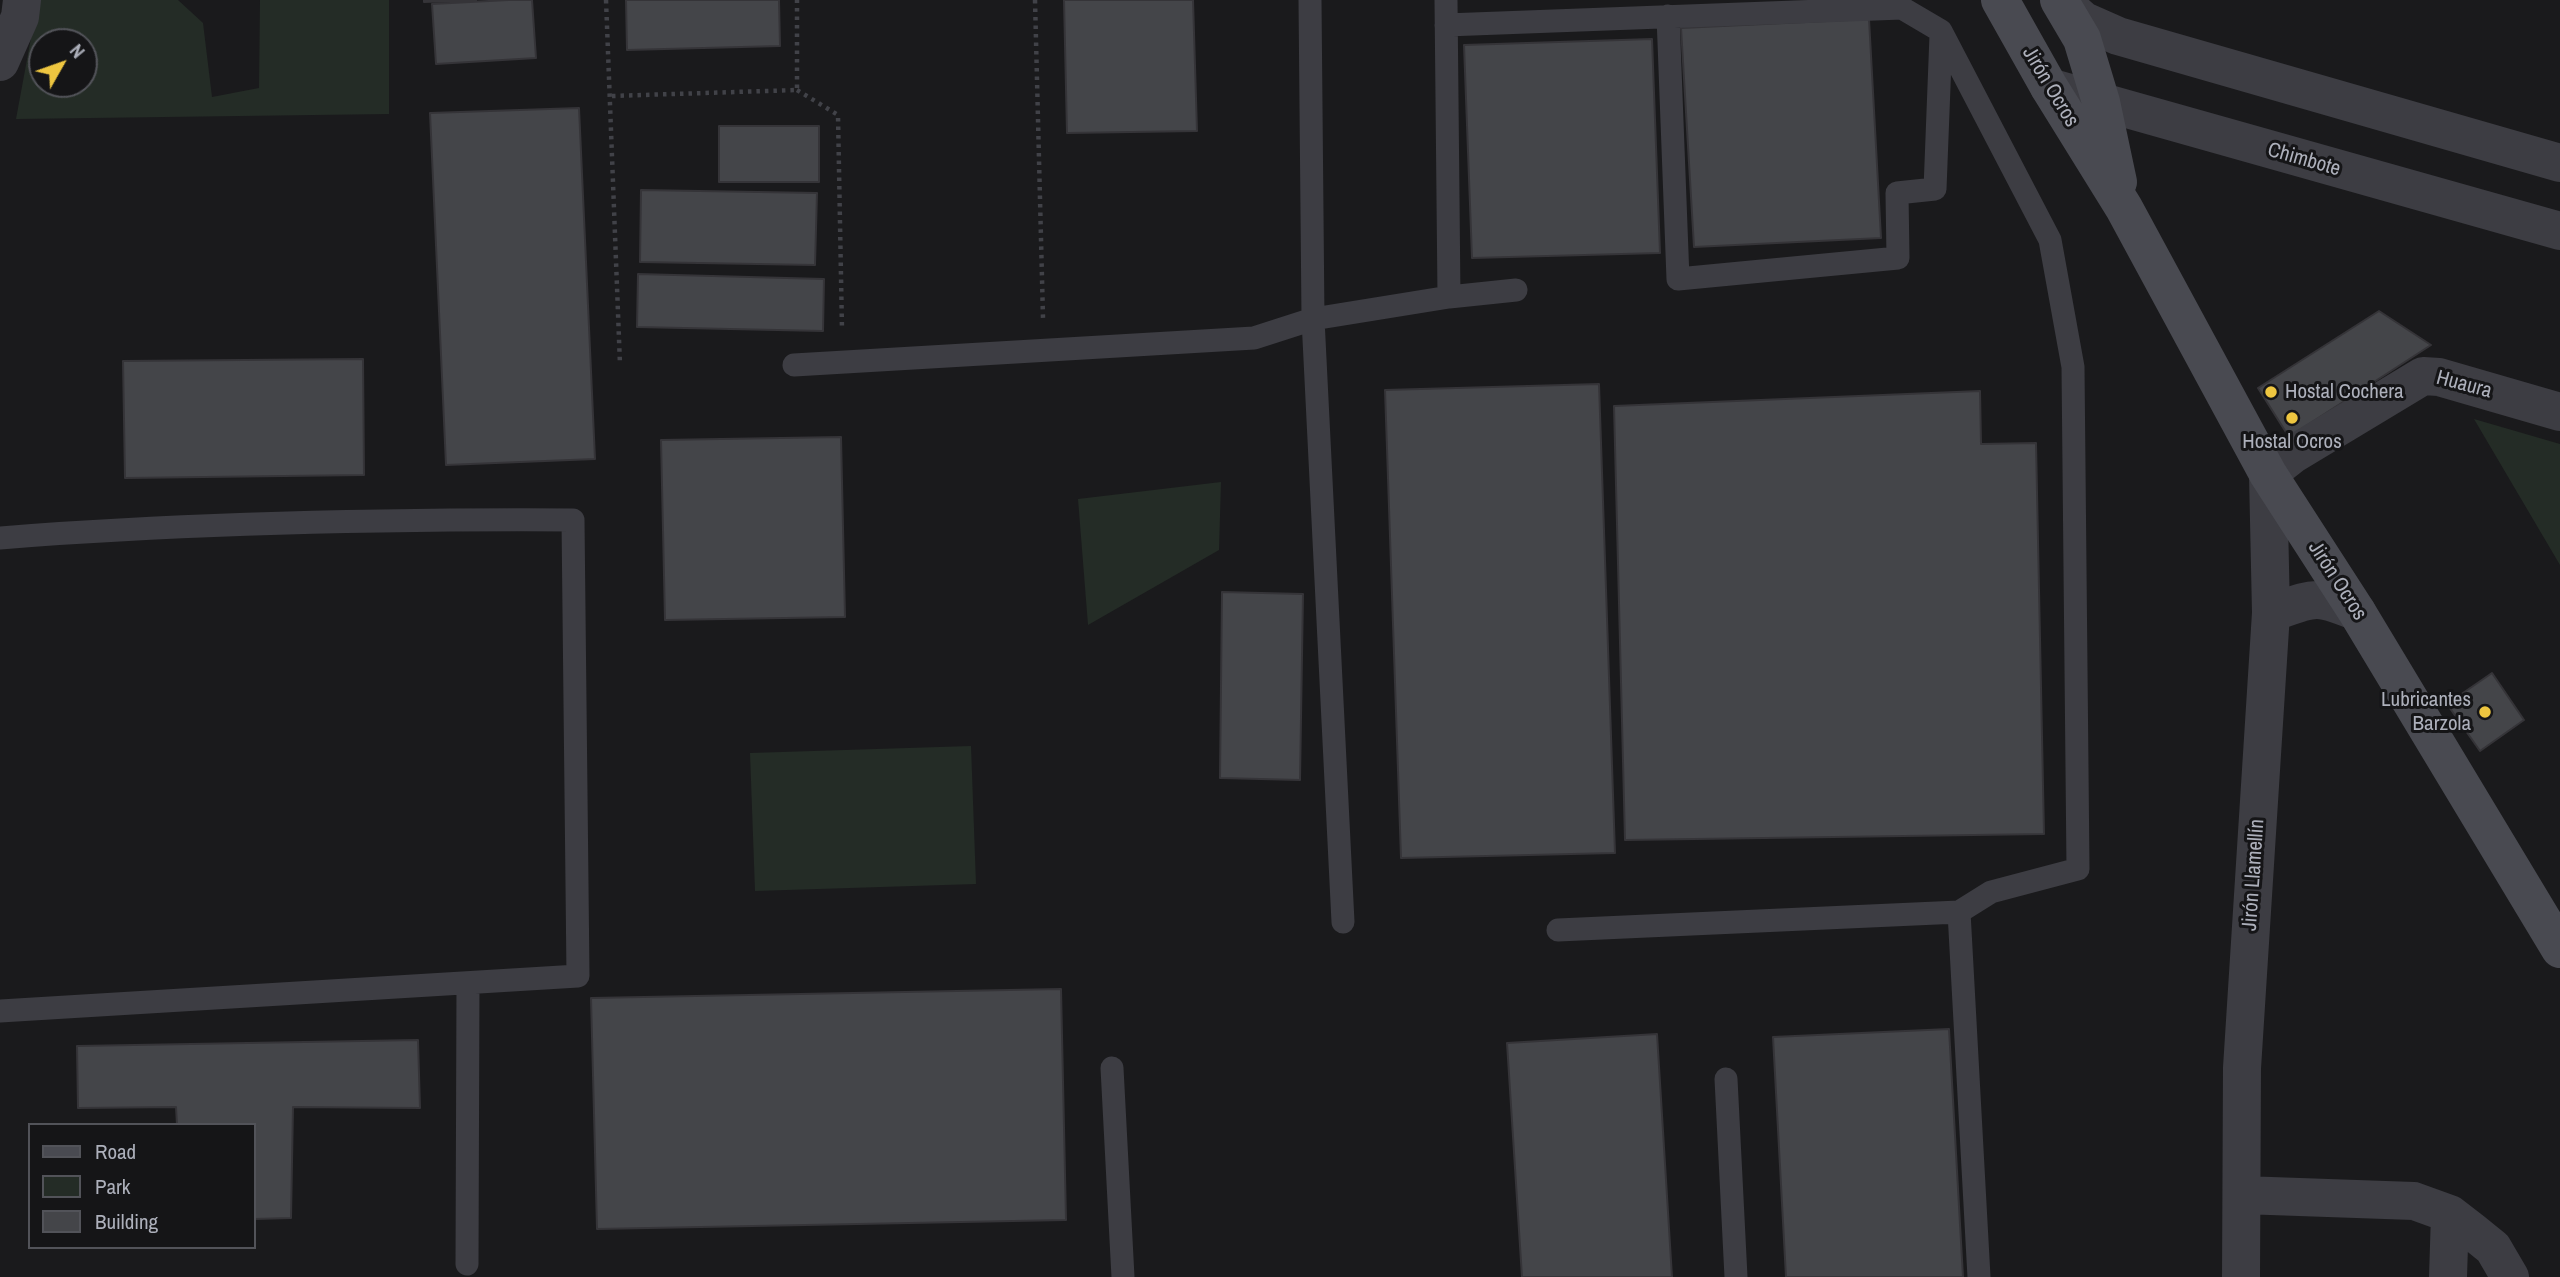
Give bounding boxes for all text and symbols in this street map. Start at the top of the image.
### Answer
north arrow [28,28,98,98]
text: N [64,38,91,63]
street label: Jirón Ocros [2016,42,2084,132]
street label: Chimbote [2265,138,2343,182]
street label: Huaura [2433,366,2495,404]
place label: Hostal Cochera [2285,379,2404,405]
marker: Hostal Cochera [2263,384,2279,400]
marker: Hostal Ocros [2284,410,2300,426]
place label: Hostal Ocros [2242,429,2342,455]
street label: Jirón Ocros [2302,537,2372,625]
place label: Lubricantes Barzola [2381,687,2471,737]
marker: Lubricantes Barzola [2477,704,2493,720]
street label: Jirón Llamellín [2238,818,2270,932]
legend [28,1123,256,1249]
text: Road [95,1137,136,1166]
text: Park [95,1172,130,1201]
text: Building [95,1207,158,1236]

